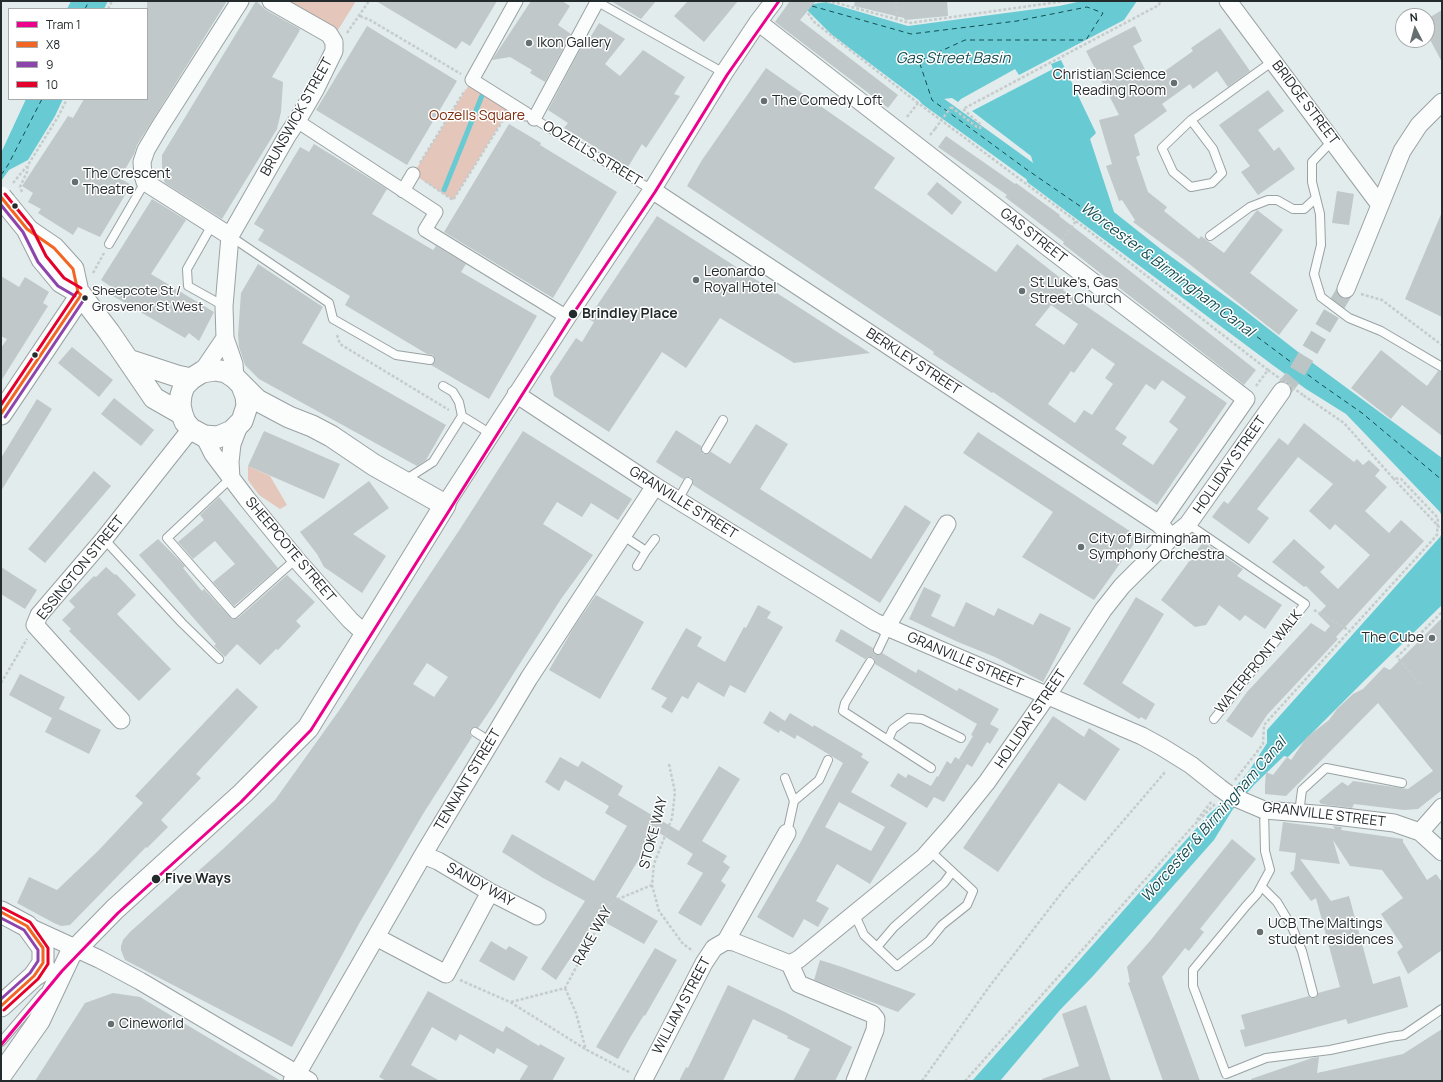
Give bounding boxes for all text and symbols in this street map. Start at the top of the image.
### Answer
legend [8,8,148,100]
north arrow [1395,8,1435,48]
text: N [1409,9,1419,24]
text: Tram 1 [46,16,81,33]
place label: Ikon Gallery [537,35,611,51]
text: X8 [46,36,60,53]
marker: Ikon Gallery [524,38,534,48]
water label: Gas Street Basin [896,50,1010,68]
street label: BRUNSWICK STREET [257,55,337,179]
text: 9 [46,56,53,73]
street label: BRIDGE STREET [1268,58,1342,148]
place label: Christian Science Reading Room [1053,67,1166,100]
text: 10 [46,76,58,93]
marker: Christian Science Reading Room [1169,78,1179,88]
place label: The Comedy Loft [772,93,882,109]
marker: The Comedy Loft [759,96,769,106]
park label: Oozells Square [429,108,525,124]
street label: OOZELLS STREET [539,118,645,190]
place label: The Crescent Theatre [83,166,171,198]
marker: The Crescent Theatre [70,177,80,187]
water label: Worcester & Birmingham Canal [1077,199,1257,341]
unlabelled marker [10,201,20,211]
street label: GAS STREET [996,205,1070,267]
place label: Leonardo Royal Hotel [704,264,776,296]
marker: Leonardo Royal Hotel [691,275,701,285]
place label: St Luke's, Gas Street Church [1030,275,1122,308]
place label: Sheepcote St / Grosvenor St West [92,283,203,314]
marker: St Luke's, Gas Street Church [1017,286,1027,296]
marker: Sheepcote St / Grosvenor St West [80,293,90,303]
place label: Brindley Place [582,306,678,322]
marker: Brindley Place [567,308,579,320]
street label: BERKLEY STREET [862,325,964,399]
unlabelled marker [30,350,40,360]
street label: HOLLIDAY STREET [1190,413,1270,517]
street label: GRANVILLE STREET [626,463,740,543]
street label: SHEEPCOTE STREET [241,494,339,606]
street label: ESSINGTON STREET [34,513,128,623]
place label: City of Birmingham Symphony Orchestra [1089,531,1225,564]
marker: City of Birmingham Symphony Orchestra [1076,542,1086,552]
street label: WATERFRONT WALK [1212,607,1306,717]
street label: GRANVILLE STREET [905,629,1025,693]
place label: The Cube [1362,630,1424,646]
marker: The Cube [1427,633,1437,643]
street label: HOLLIDAY STREET [992,667,1070,771]
street label: TENNANT STREET [431,726,505,834]
water label: Worcester & Birmingham Canal [1137,734,1291,906]
street label: STOKE WAY [636,795,672,871]
street label: GRANVILLE STREET [1261,799,1387,831]
street label: SANDY WAY [443,860,517,910]
place label: Five Ways [165,871,231,887]
marker: Five Ways [150,873,162,885]
street label: RAKE WAY [570,904,616,968]
place label: UCB The Maltings student residences [1268,916,1394,948]
marker: UCB The Maltings student residences [1255,927,1265,937]
street label: WILLIAM STREET [649,955,715,1057]
place label: Cineworld [119,1016,184,1032]
marker: Cineworld [106,1019,116,1029]

